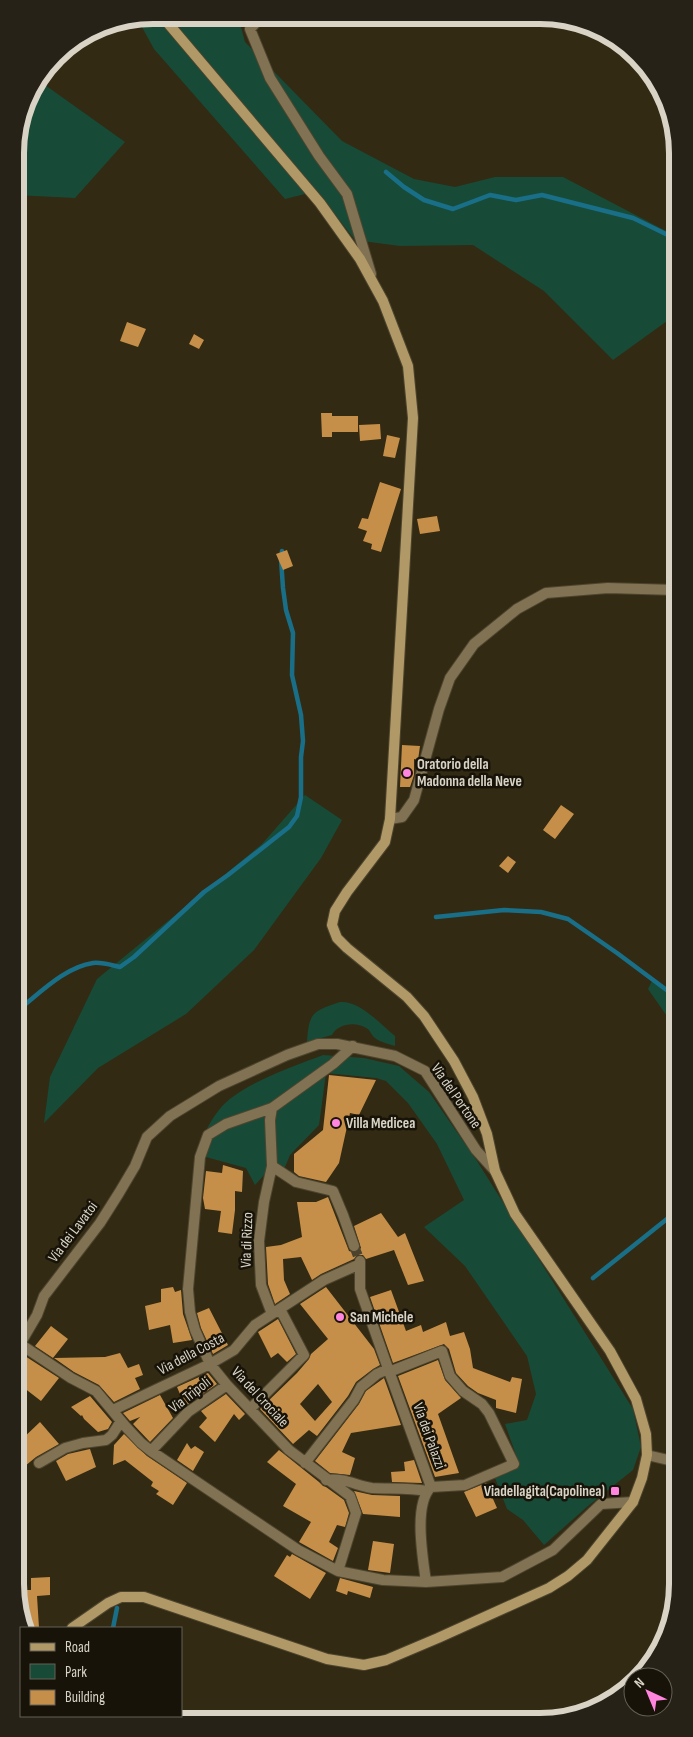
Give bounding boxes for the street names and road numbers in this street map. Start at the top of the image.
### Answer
street label: Via del Portone [427,1060,485,1132]
street label: Via dei Lavatoi [44,1198,102,1266]
street label: Via di Rizzo [237,1212,257,1268]
street label: Via della Costa [154,1328,228,1379]
street label: Via del Crociale [227,1363,293,1431]
street label: Via Tripoli [165,1373,215,1417]
street label: Via dei Palazzi [408,1400,450,1472]

